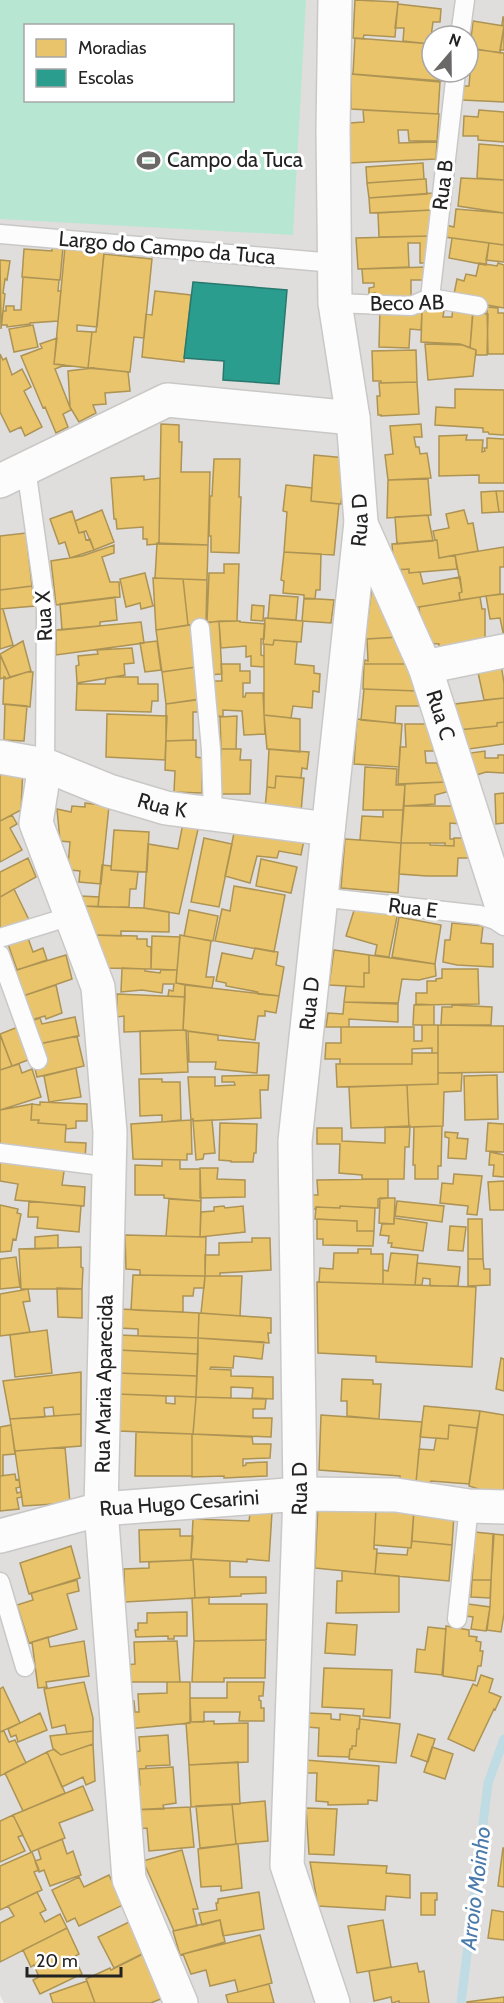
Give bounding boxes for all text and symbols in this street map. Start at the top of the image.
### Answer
legend [24,24,234,102]
north arrow [420,24,480,84]
text: N [446,30,464,51]
text: Moradias [78,37,146,59]
text: Escolas [78,67,134,89]
sports icon: Campo da Tuca [136,147,162,173]
place label: Campo da Tuca [167,147,303,172]
street label: Rua B [427,158,458,212]
street label: Largo do Campo da Tuca [58,226,277,269]
street label: Beco AB [370,289,444,316]
street label: Rua D [345,493,373,548]
street label: Rua X [30,590,57,642]
street label: Rua C [421,687,461,743]
street label: Rua K [134,787,188,823]
street label: Rua E [387,892,439,923]
street label: Rua D [294,976,324,1031]
street label: Rua Maria Aparecida [89,1294,118,1474]
street label: Rua D [286,1462,312,1516]
street label: Rua Hugo Cesarini [98,1484,260,1521]
water label: Arroio Moinho [454,1825,496,1952]
scale bar [27,1940,122,1978]
text: 20 m [36,1950,78,1972]

